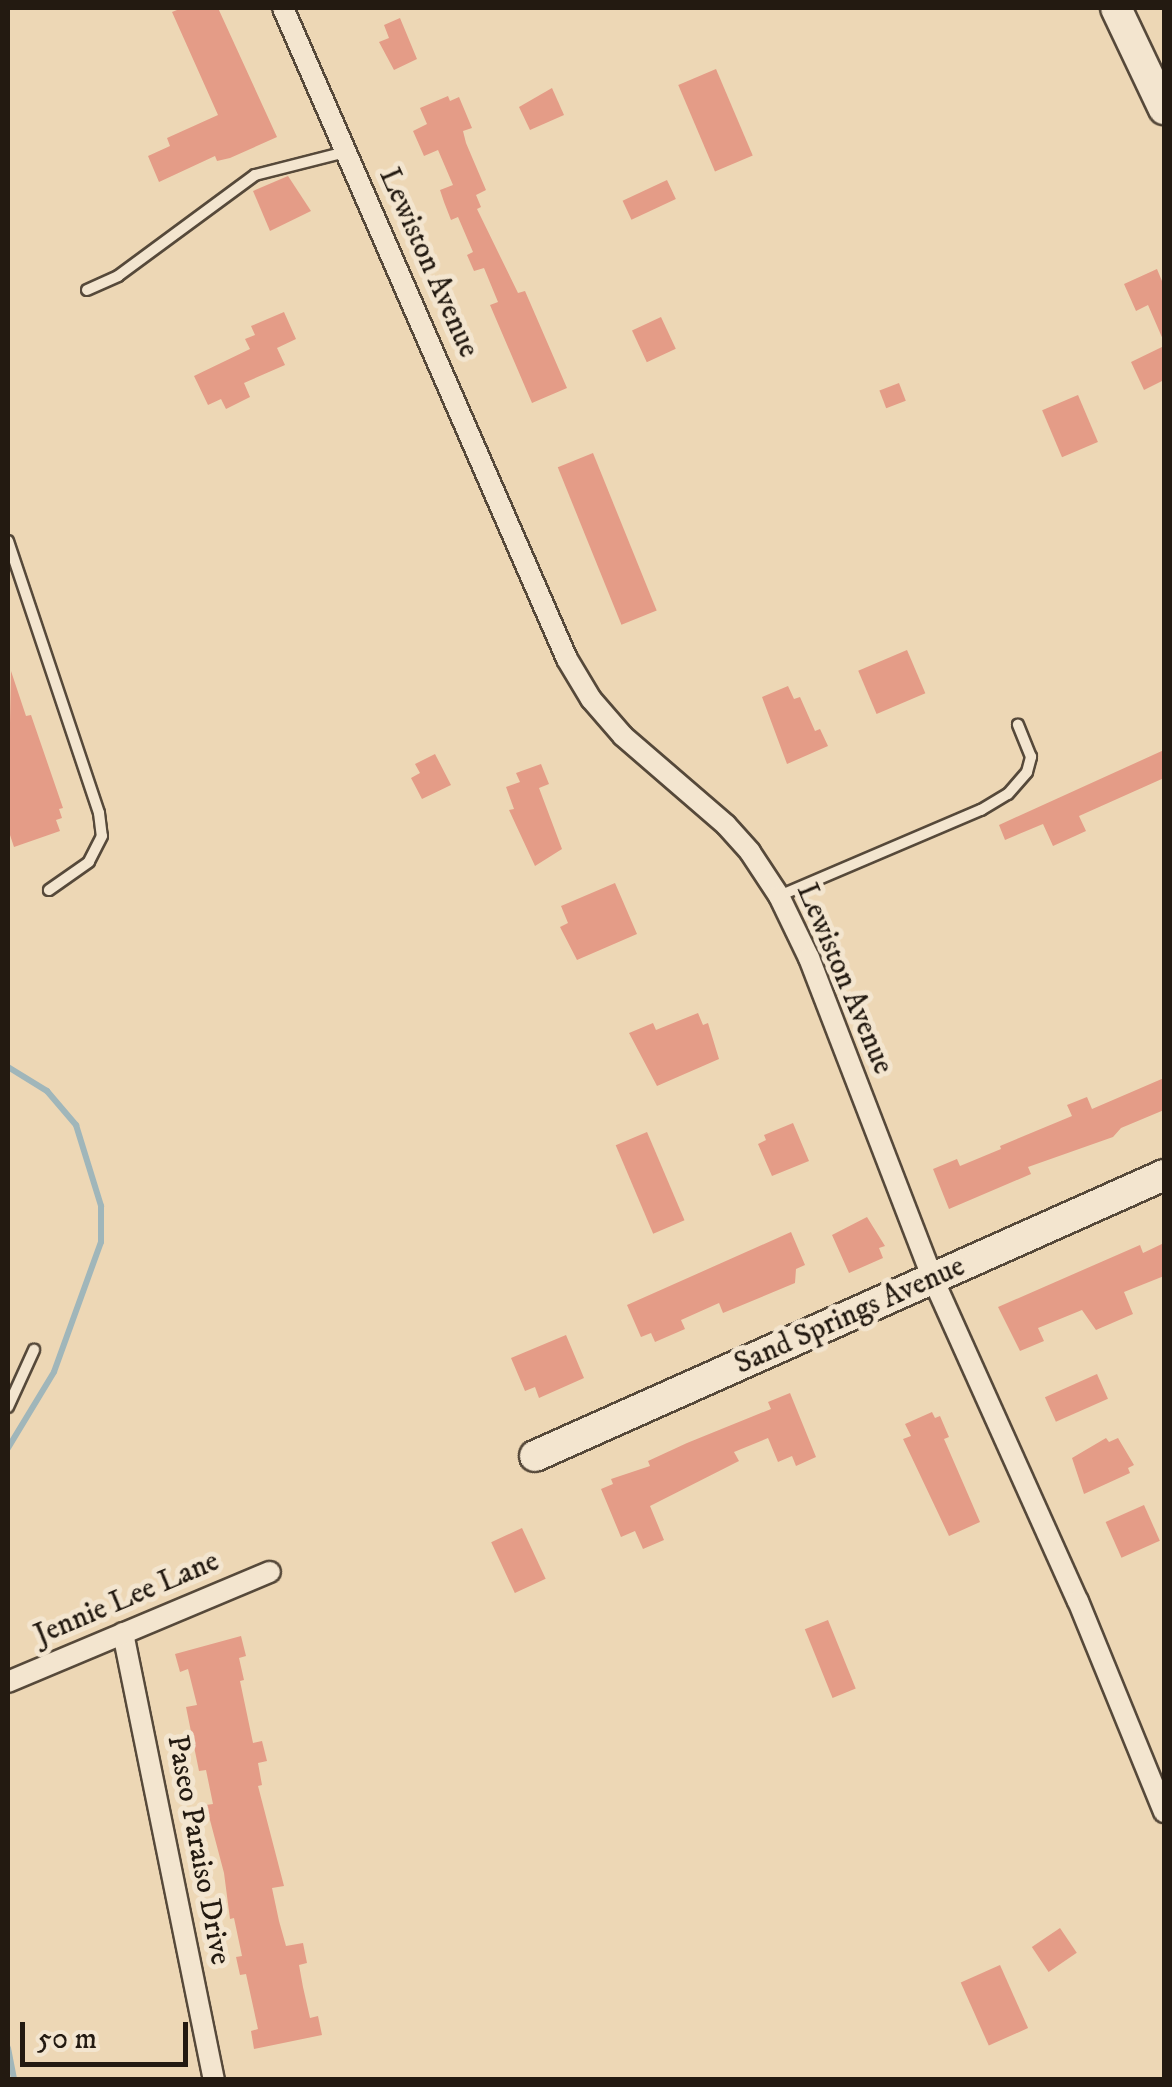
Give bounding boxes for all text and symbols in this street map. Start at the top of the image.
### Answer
street label: Lewiston Avenue [370,163,486,363]
street label: Lewiston Avenue [788,878,900,1080]
street label: Sand Springs Avenue [729,1249,971,1383]
street label: Jennie Lee Lane [29,1544,225,1654]
street label: Paseo Paraiso Drive [158,1732,238,1968]
scale bar [25,2002,192,2064]
text: 50 m [37,2021,97,2058]

